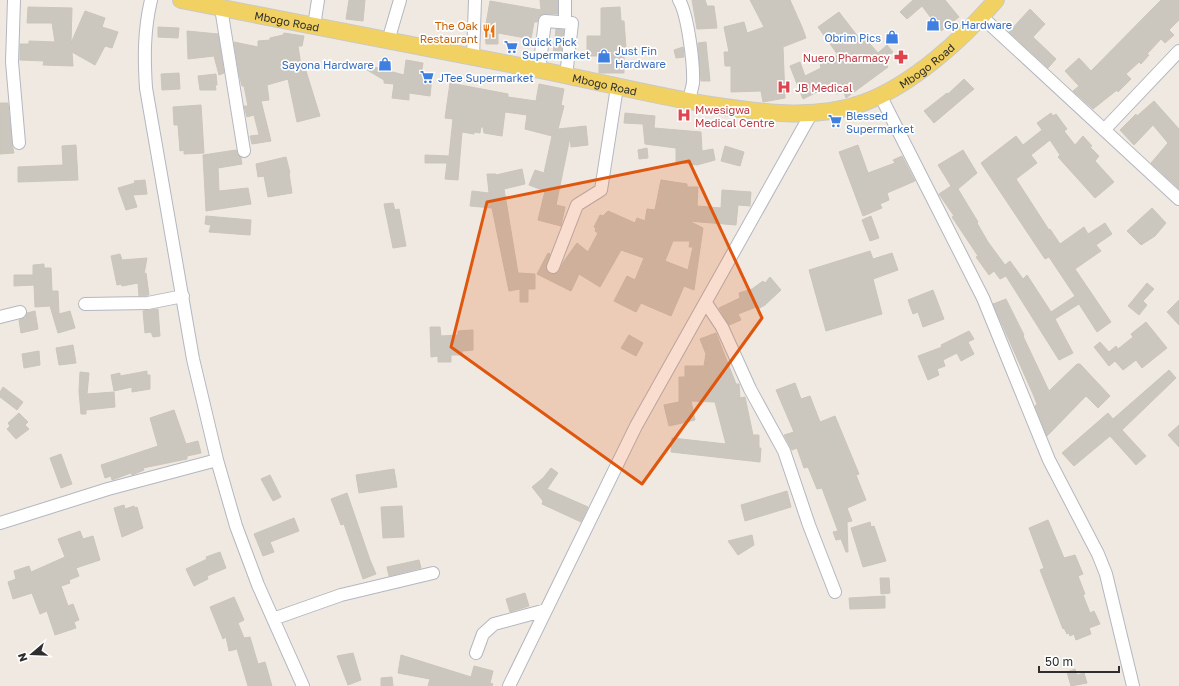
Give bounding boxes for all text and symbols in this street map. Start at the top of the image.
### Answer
street label: Mbogo Road [253,8,321,33]
shop icon: Gp Hardware [925,16,941,32]
place label: Gp Hardware [944,18,1012,31]
place label: The Oak Restaurant [420,19,478,45]
restaurant icon: The Oak Restaurant [481,23,497,39]
shop icon: Obrim Pics [884,29,900,45]
place label: Obrim Pics [824,31,881,44]
place label: Quick Pick Supermarket [522,35,590,61]
supermarket icon: Quick Pick Supermarket [503,39,519,55]
street label: Mbogo Road [896,40,957,90]
place label: Just Fin Hardware [615,44,666,70]
shop icon: Just Fin Hardware [596,48,612,64]
pharmacy icon: Nuero Pharmacy [893,49,909,65]
place label: Nuero Pharmacy [803,51,890,64]
shop icon: Sayona Hardware [377,56,393,72]
place label: Sayona Hardware [282,58,374,71]
supermarket icon: JTee Supermarket [419,69,435,85]
street label: Mbogo Road [571,70,638,97]
place label: JTee Supermarket [438,71,534,84]
hospital icon: JB Medical [776,79,792,95]
place label: JB Medical [795,81,853,94]
place label: Mwesigwa Medical Centre [695,103,775,129]
hospital icon: Mwesigwa Medical Centre [676,107,692,123]
place label: Blessed Supermarket [846,109,914,135]
supermarket icon: Blessed Supermarket [827,113,843,129]
north arrow [12,634,52,674]
scale bar [1039,648,1119,674]
text: N [15,651,30,663]
text: 50 m [1045,654,1073,669]

